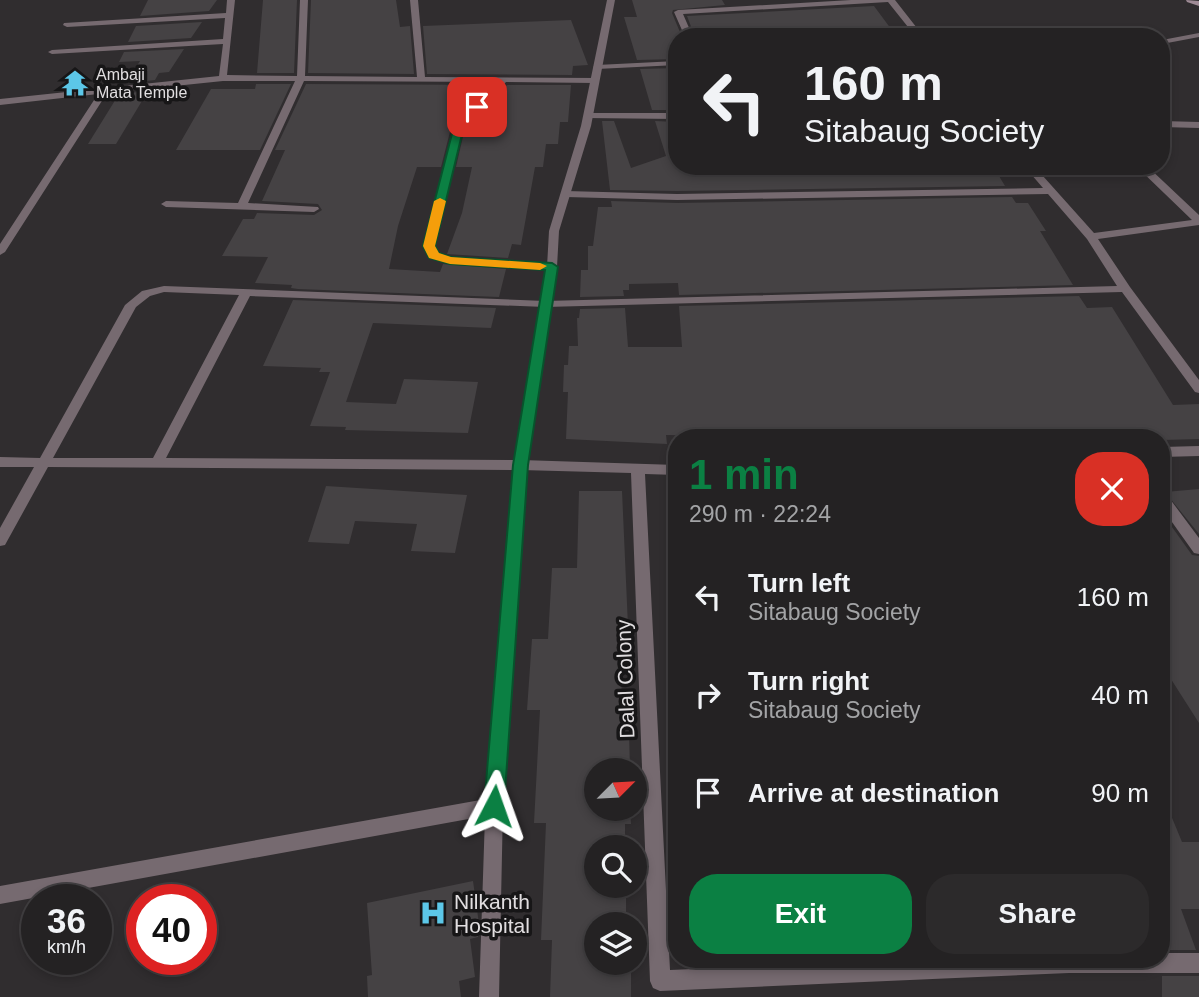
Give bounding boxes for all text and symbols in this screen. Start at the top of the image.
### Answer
icon: left [689,56,780,147]
text: 160 m [804,56,943,110]
place label: Ambaji Mata Temple [96,66,187,101]
temple icon: Ambaji Mata Temple [60,68,90,98]
pin [447,77,507,137]
icon: arrive [458,88,496,126]
text: Sitabaug Society [804,113,1044,149]
text: 1 min [689,451,799,498]
button: close [1075,452,1149,526]
text: 290 m · 22:24 [689,501,831,527]
text: Turn left [748,568,850,598]
icon: left [689,578,727,616]
text: 160 m [1077,582,1149,612]
text: Sitabaug Society [748,599,921,625]
street label: Dalal Colony [611,619,639,739]
text: Turn right [748,666,869,696]
icon: right [689,676,727,714]
text: 40 m [1091,680,1149,710]
text: Sitabaug Society [748,697,921,723]
north arrow [584,758,648,821]
map controls [584,758,647,975]
position arrow [457,769,531,843]
icon: arrive [689,774,727,812]
text: Arrive at destination [748,778,999,808]
text: 90 m [1091,778,1149,808]
button: search [584,835,647,898]
button: Exit [689,874,912,954]
button: Share [926,874,1149,954]
speed limit sign: 40 [126,884,217,975]
place label: Nilkanth Hospital [454,890,530,937]
hospital icon: Nilkanth Hospital [418,898,448,928]
text: 36 [47,901,86,940]
button: layers [584,912,647,975]
text: km/h [47,937,86,957]

